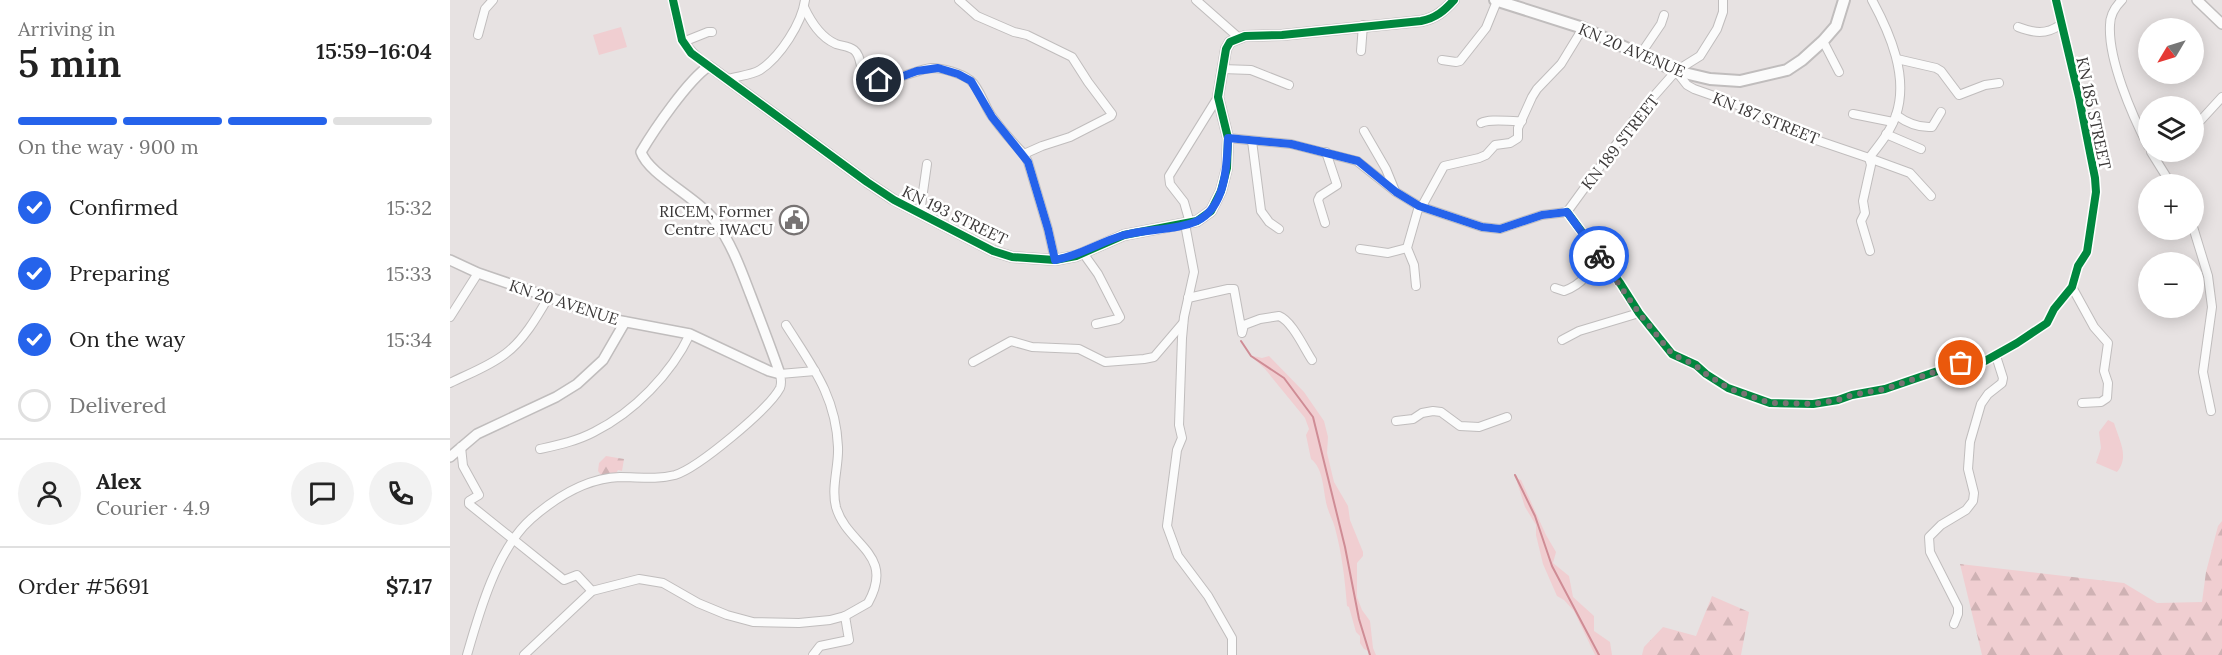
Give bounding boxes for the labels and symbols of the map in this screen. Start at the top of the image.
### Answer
north arrow [2138,18,2204,84]
street label: KN 20 AVENUE [1576,19,1688,81]
pin [853,54,904,105]
street label: KN 185 STREET [2072,55,2116,171]
street label: KN 187 STREET [1710,88,1822,148]
street label: KN 189 STREET [1577,91,1663,193]
street label: KN 193 STREET [899,181,1011,249]
place label: RICEM, Former Centre IWACU [659,201,773,239]
public building icon: RICEM, Former Centre IWACU [778,204,810,236]
courier [1569,226,1629,286]
street label: KN 20 AVENUE [507,275,621,329]
pin [1935,337,1986,388]

